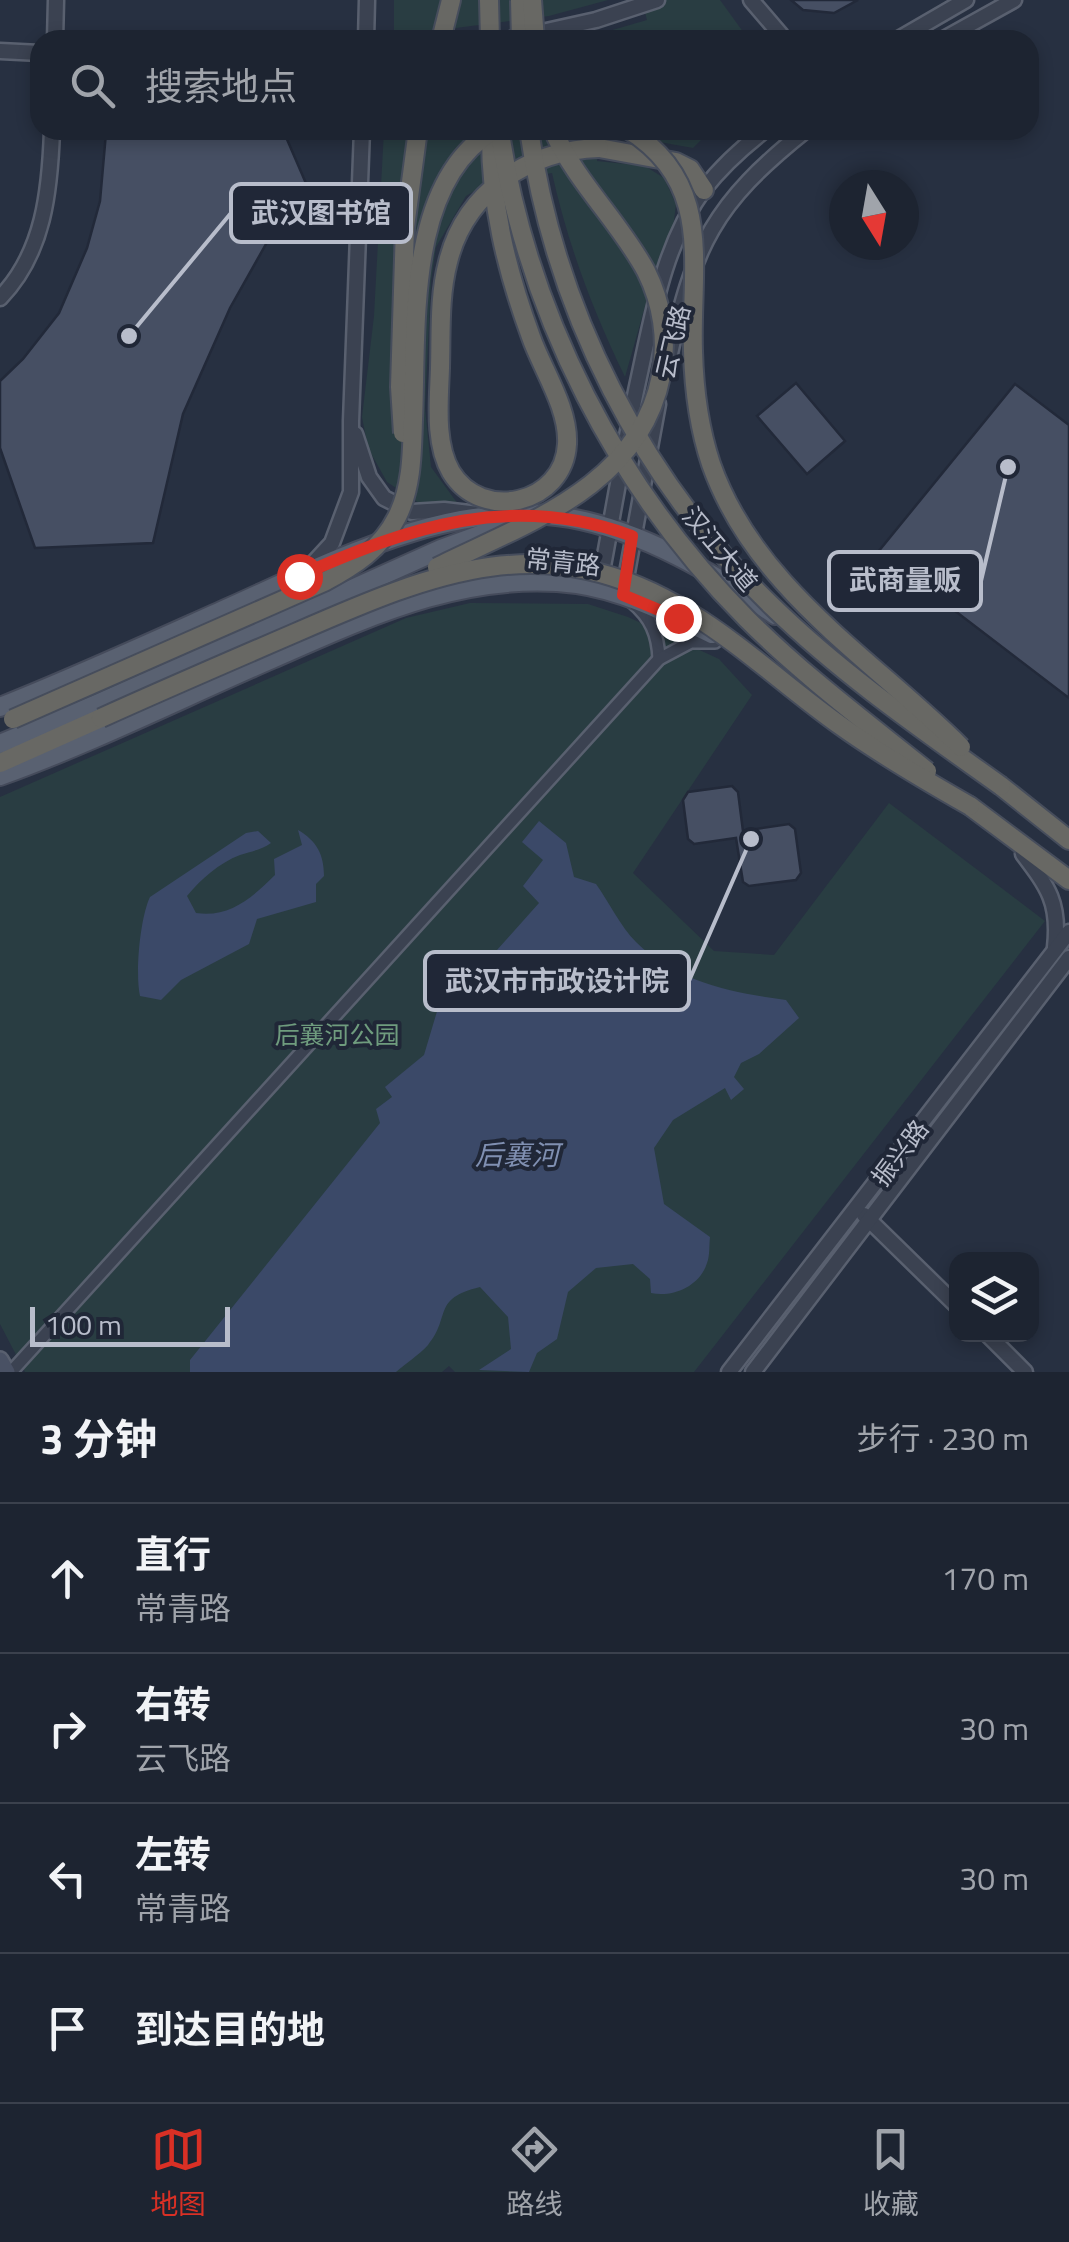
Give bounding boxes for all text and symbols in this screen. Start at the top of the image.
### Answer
search box [30,30,1039,140]
text: 搜索地点 [145,57,297,115]
icon: search [65,58,120,113]
north arrow [829,170,919,260]
callout: 武汉图书馆 [231,184,411,242]
text: 武汉图书馆 [251,191,391,234]
street label: 云飞路 [646,301,700,383]
street label: 汉江大道 [673,498,767,600]
street label: 常青路 [524,539,602,585]
callout: 武商量贩 [829,552,981,610]
route start [277,554,323,600]
text: 武商量贩 [849,558,961,601]
route end [656,596,702,642]
callout: 武汉市市政设计院 [425,952,689,1010]
text: 武汉市市政设计院 [445,959,669,1002]
park label: 后襄河公园 [274,1016,400,1054]
street label: 振兴路 [862,1112,938,1194]
water label: 后襄河 [475,1133,564,1176]
map controls [949,1252,1039,1342]
button: layers [949,1252,1039,1342]
scale bar [30,1302,230,1346]
text: 100 m [45,1303,122,1346]
text: 3 分钟 [40,1406,157,1470]
text: 步行 · 230 m [856,1414,1029,1462]
text: 直行 [135,1525,211,1583]
icon: ahead [40,1551,95,1606]
text: 170 m [941,1554,1029,1602]
text: 常青路 [135,1584,231,1632]
text: 右转 [135,1675,211,1733]
icon: right [40,1701,95,1756]
text: 30 m [959,1704,1029,1752]
text: 云飞路 [135,1734,231,1782]
text: 左转 [135,1825,211,1883]
icon: left [40,1851,95,1906]
text: 30 m [959,1854,1029,1902]
text: 常青路 [135,1884,231,1932]
text: 到达目的地 [135,2000,325,2058]
icon: arrive [40,2001,95,2056]
tab: 地图 [150,2122,206,2225]
tab: 路线 [506,2122,563,2225]
tab: 收藏 [863,2122,919,2225]

